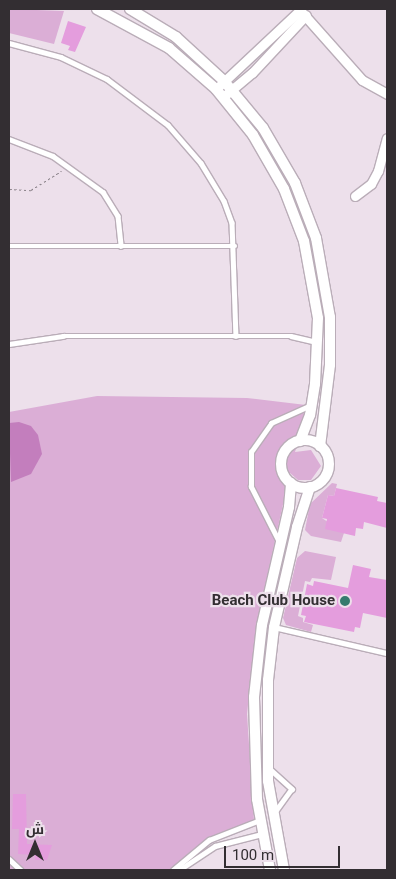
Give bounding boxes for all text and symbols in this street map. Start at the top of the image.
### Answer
place label: Beach Club House [212,592,335,610]
marker: Beach Club House [339,595,351,607]
north arrow [10,819,60,869]
text: ش [26,821,44,837]
scale bar [226,836,342,868]
text: 100 m [232,846,274,864]

